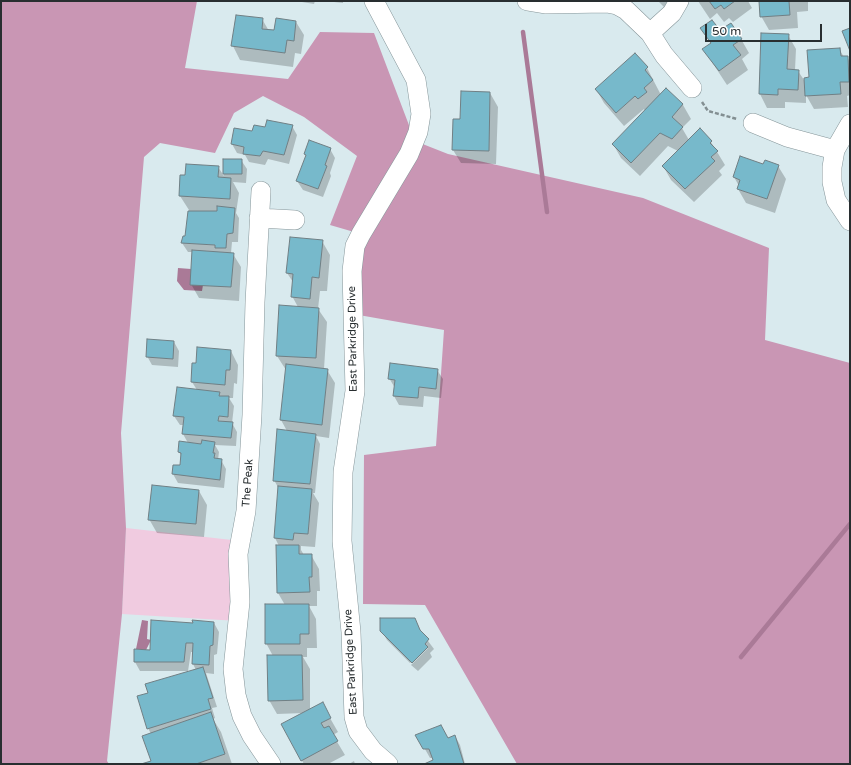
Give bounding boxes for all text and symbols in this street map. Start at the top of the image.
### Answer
scale bar [707,16,824,42]
text: 50 m [712,24,741,38]
street label: East Parkridge Drive [345,286,361,392]
street label: The Peak [240,459,256,507]
street label: East Parkridge Drive [342,609,360,715]

